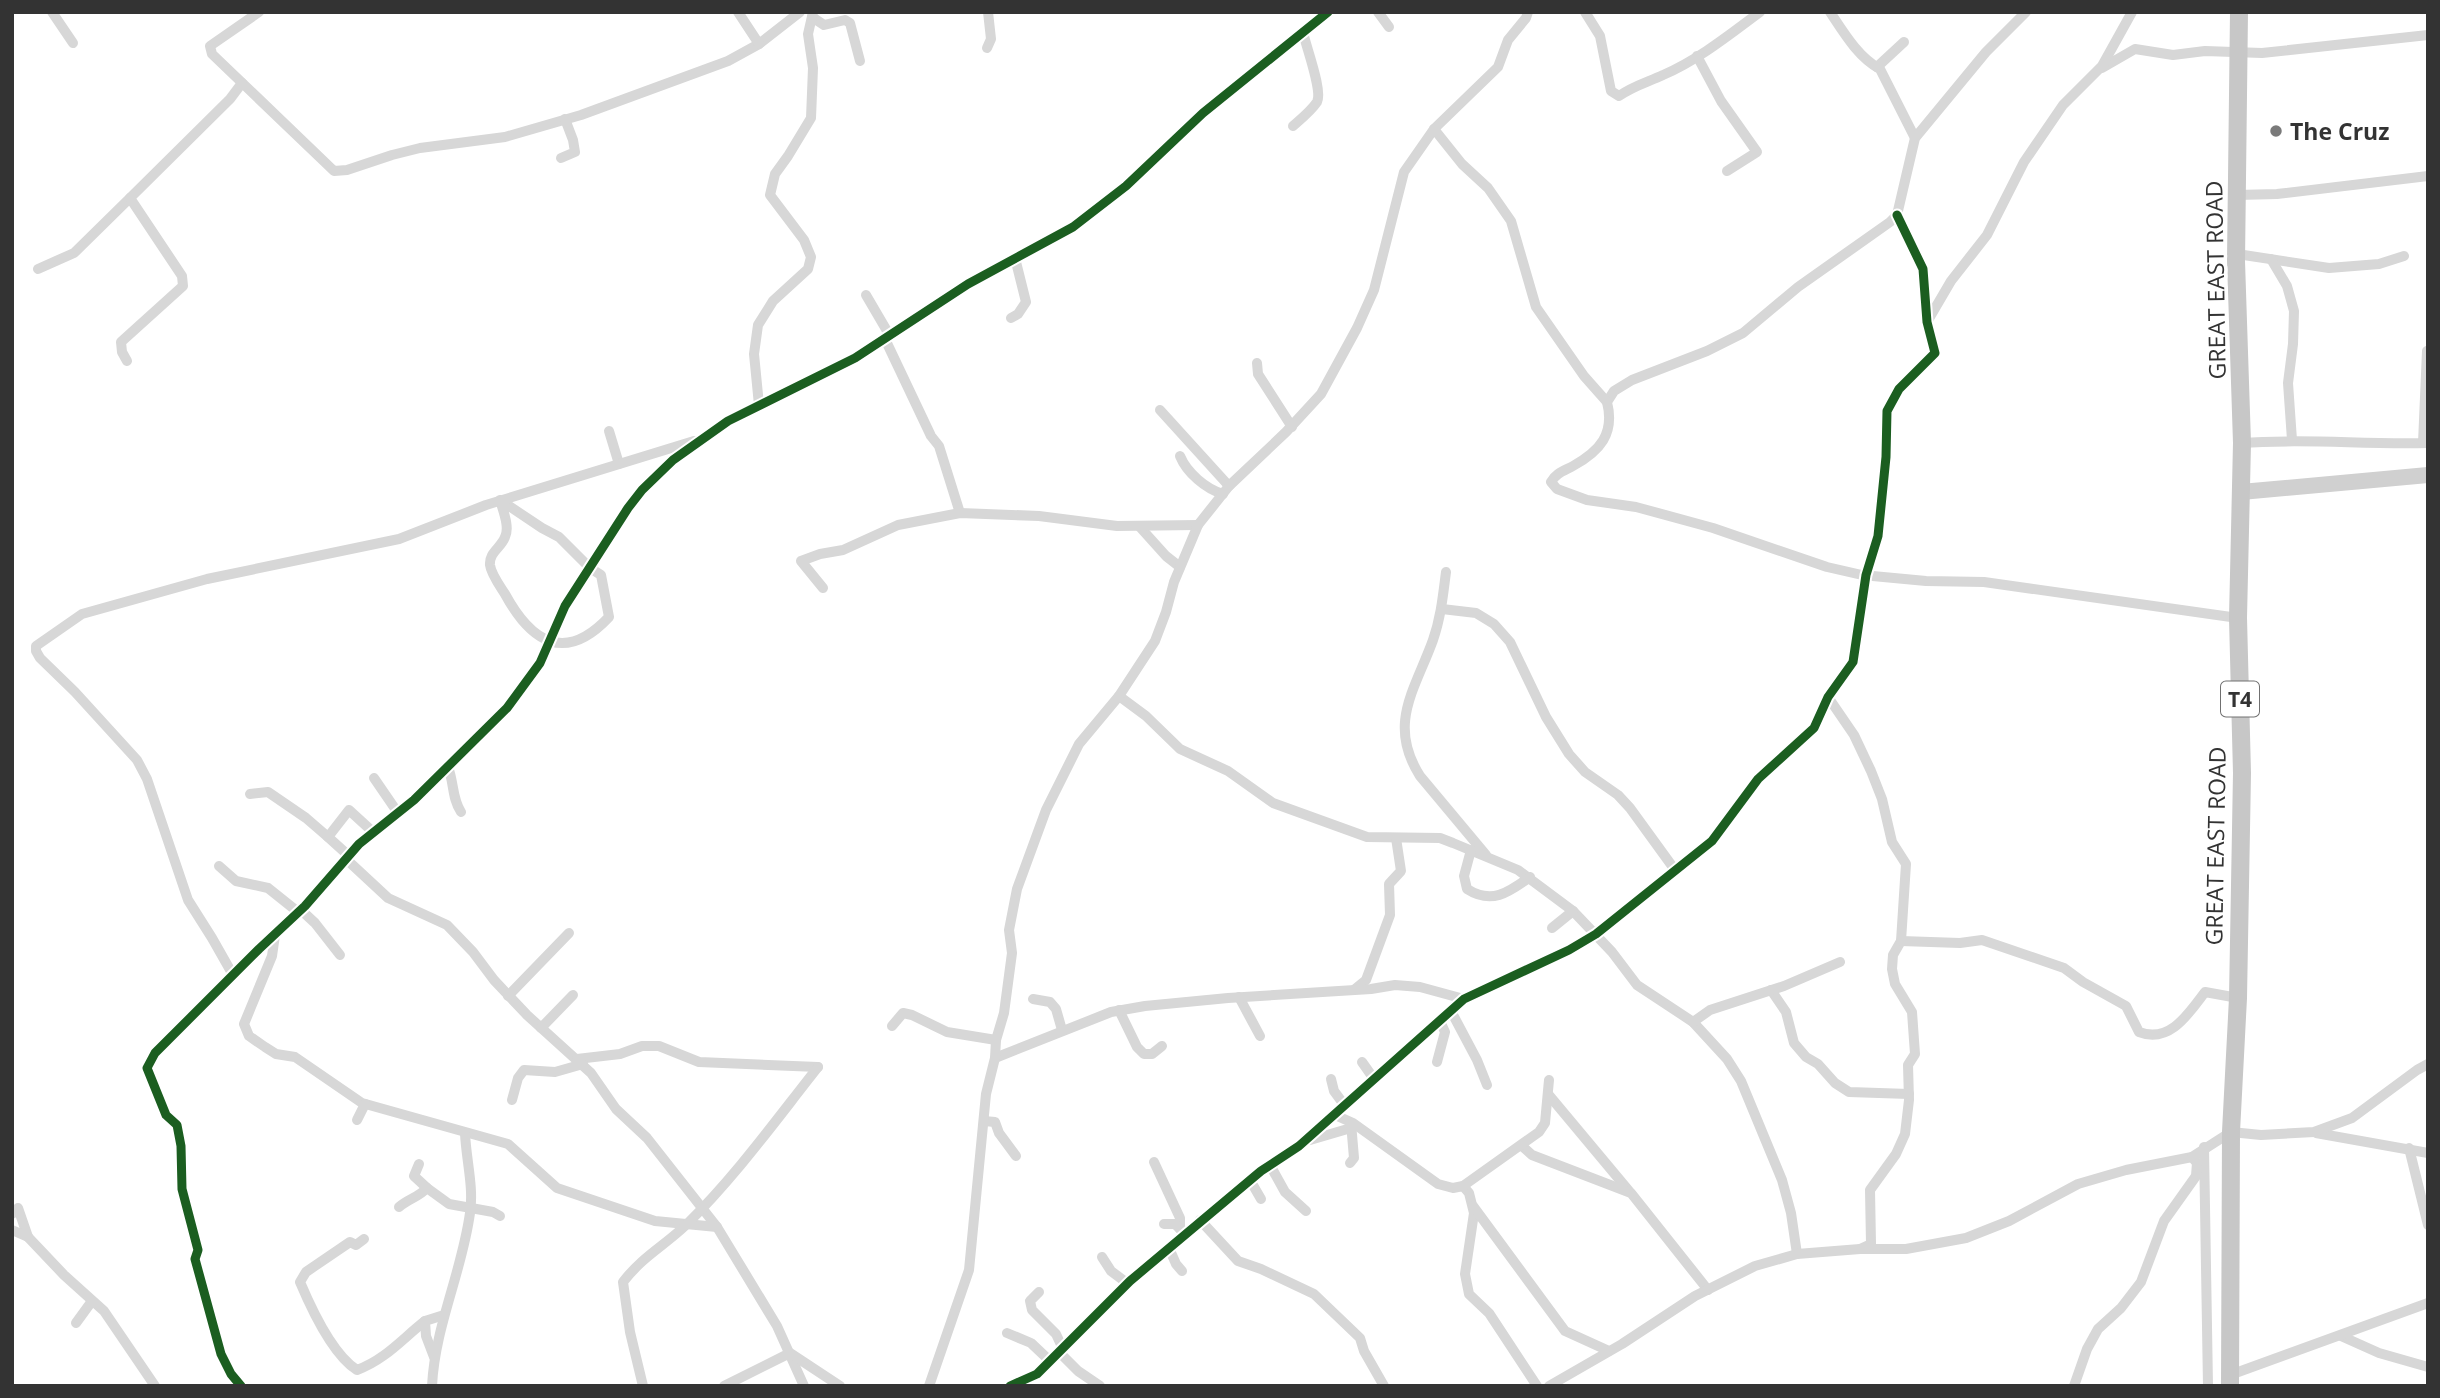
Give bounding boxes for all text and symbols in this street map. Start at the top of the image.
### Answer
place label: The Cruz [2290,115,2389,147]
marker: The Cruz [2268,123,2284,139]
street label: GREAT EAST ROAD [2197,180,2233,380]
road number: T4 [2221,682,2259,716]
street label: GREAT EAST ROAD [2197,746,2233,946]

